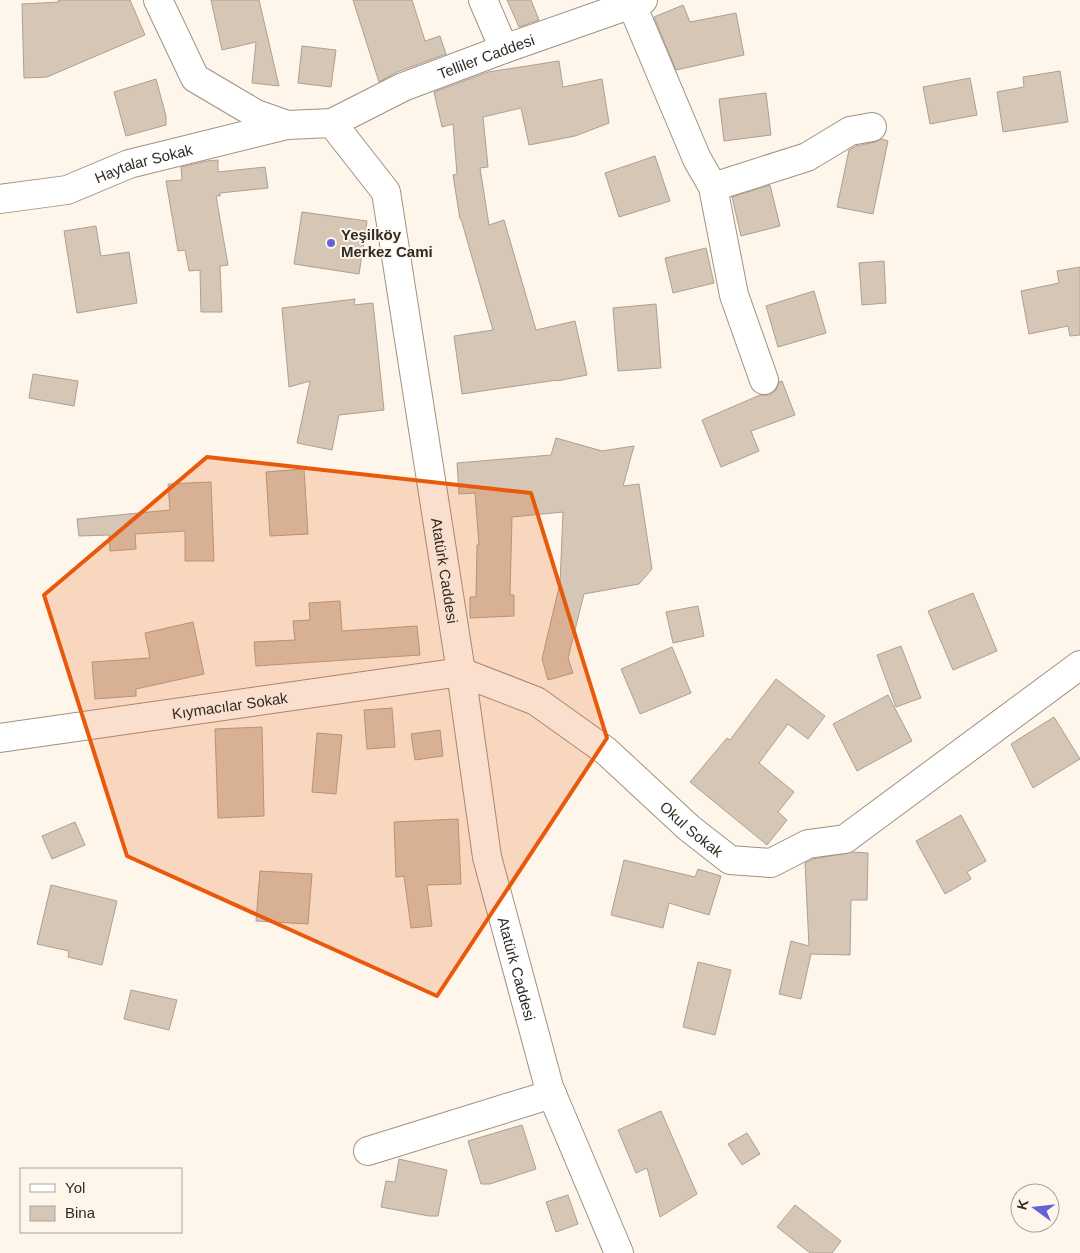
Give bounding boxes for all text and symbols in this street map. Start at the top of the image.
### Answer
street label: Telliler Caddesi [435,31,536,82]
street label: Haytalar Sokak [92,140,195,186]
place label: Yeşilköy Merkez Cami [341,226,433,260]
marker: Yeşilköy Merkez Cami [325,237,337,249]
street label: Atatürk Caddesi [429,517,462,625]
street label: Kıymacılar Sokak [171,688,289,722]
street label: Okul Sokak [657,797,727,860]
street label: Atatürk Caddesi [495,915,539,1022]
legend [20,1168,182,1233]
text: Yol [65,1179,85,1196]
north arrow [1010,1183,1060,1233]
text: K [1013,1198,1031,1212]
text: Bina [65,1204,96,1221]

